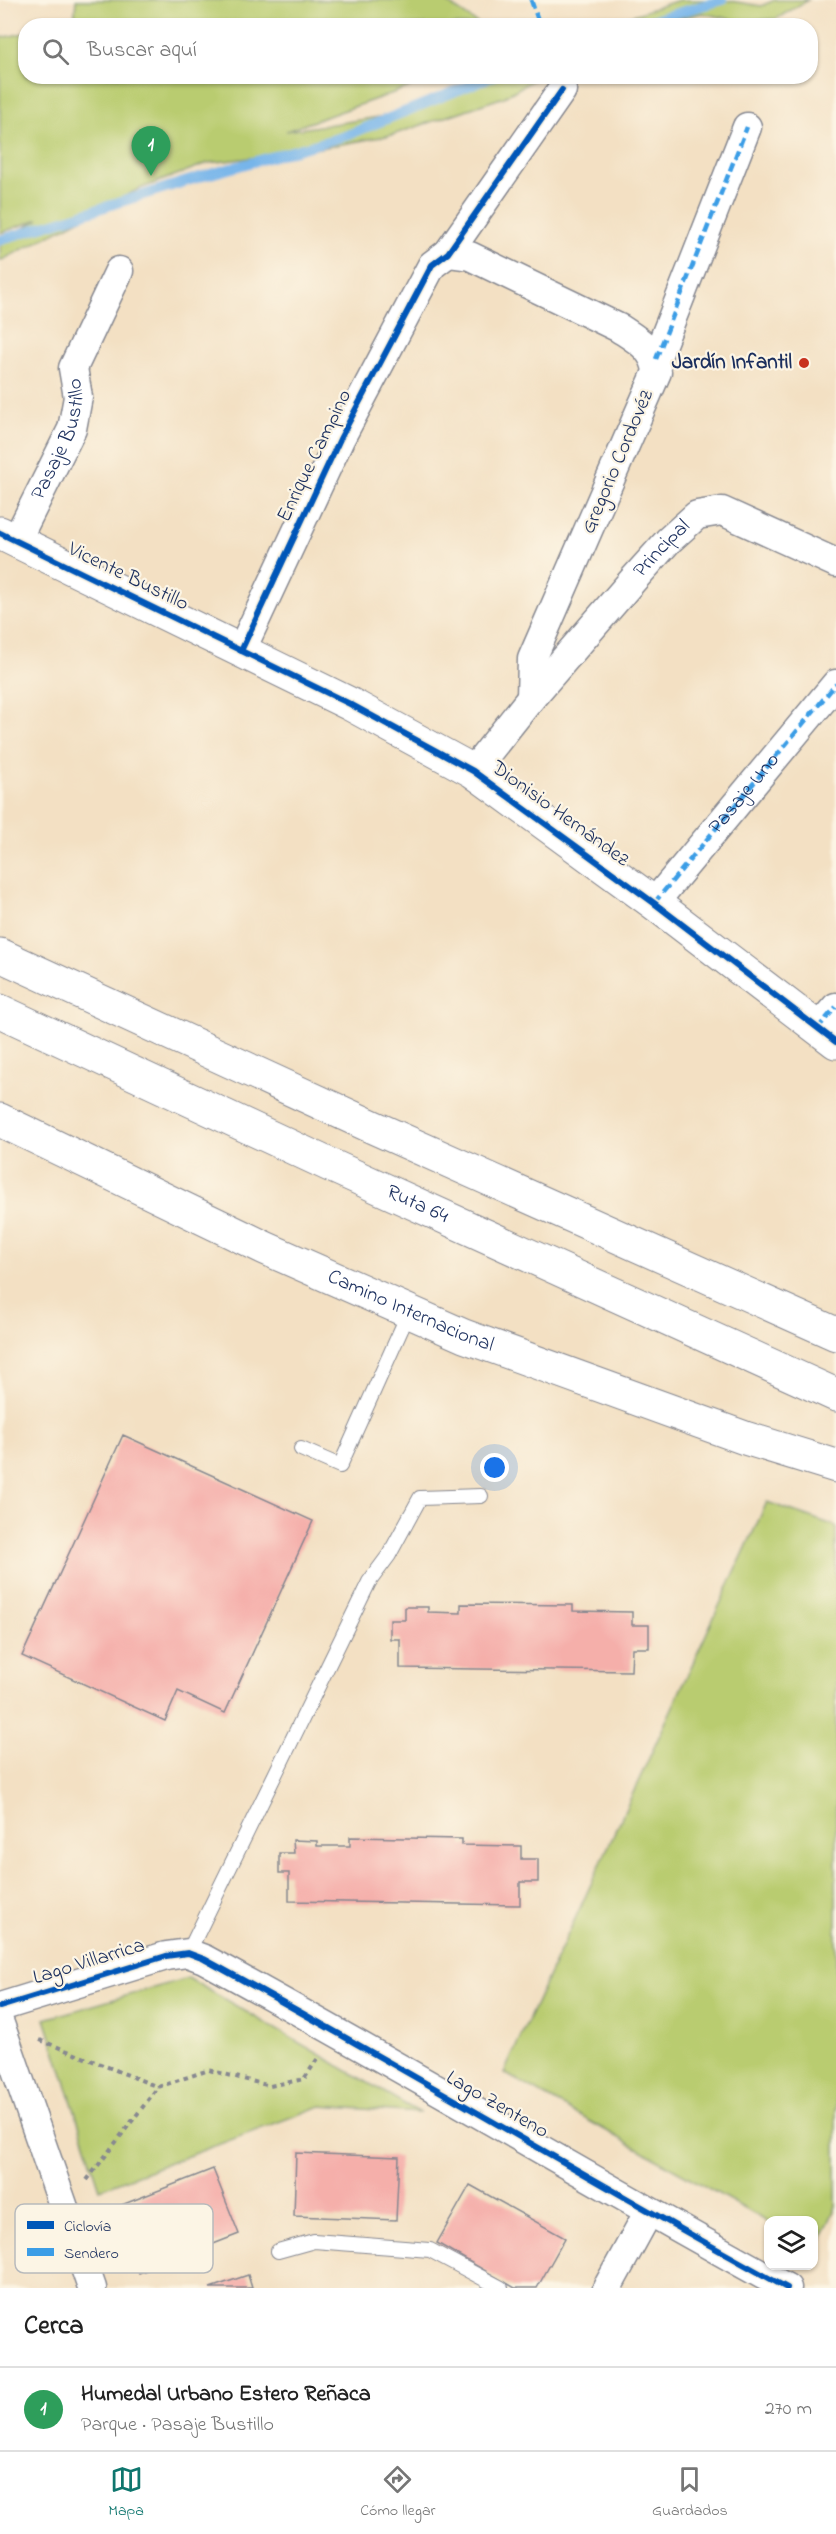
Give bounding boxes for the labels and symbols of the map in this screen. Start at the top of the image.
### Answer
pin: 1 [132,126,170,176]
place label: Jardín Infantil [672,348,792,378]
marker: Jardín Infantil [797,356,811,370]
street label: Pasaje Bustillo [24,376,93,505]
street label: Enrique Campino [270,384,360,527]
street label: Gregorio Cordovéz [574,385,664,539]
street label: Principal [627,513,697,585]
street label: Vicente Bustillo [62,534,194,619]
street label: Pasaje Uno [702,747,788,841]
street label: Dionisio Hernández [484,753,635,875]
street label: Ruta 64 [381,1178,453,1232]
street label: Camino Internacional [322,1262,498,1361]
your location [480,1453,509,1482]
street label: Lago Villarrica [29,1931,149,1995]
street label: Lago Zenteno [439,2063,554,2148]
legend [15,2204,213,2273]
text: Ciclovía [64,2215,111,2239]
text: Sendero [64,2242,119,2266]

